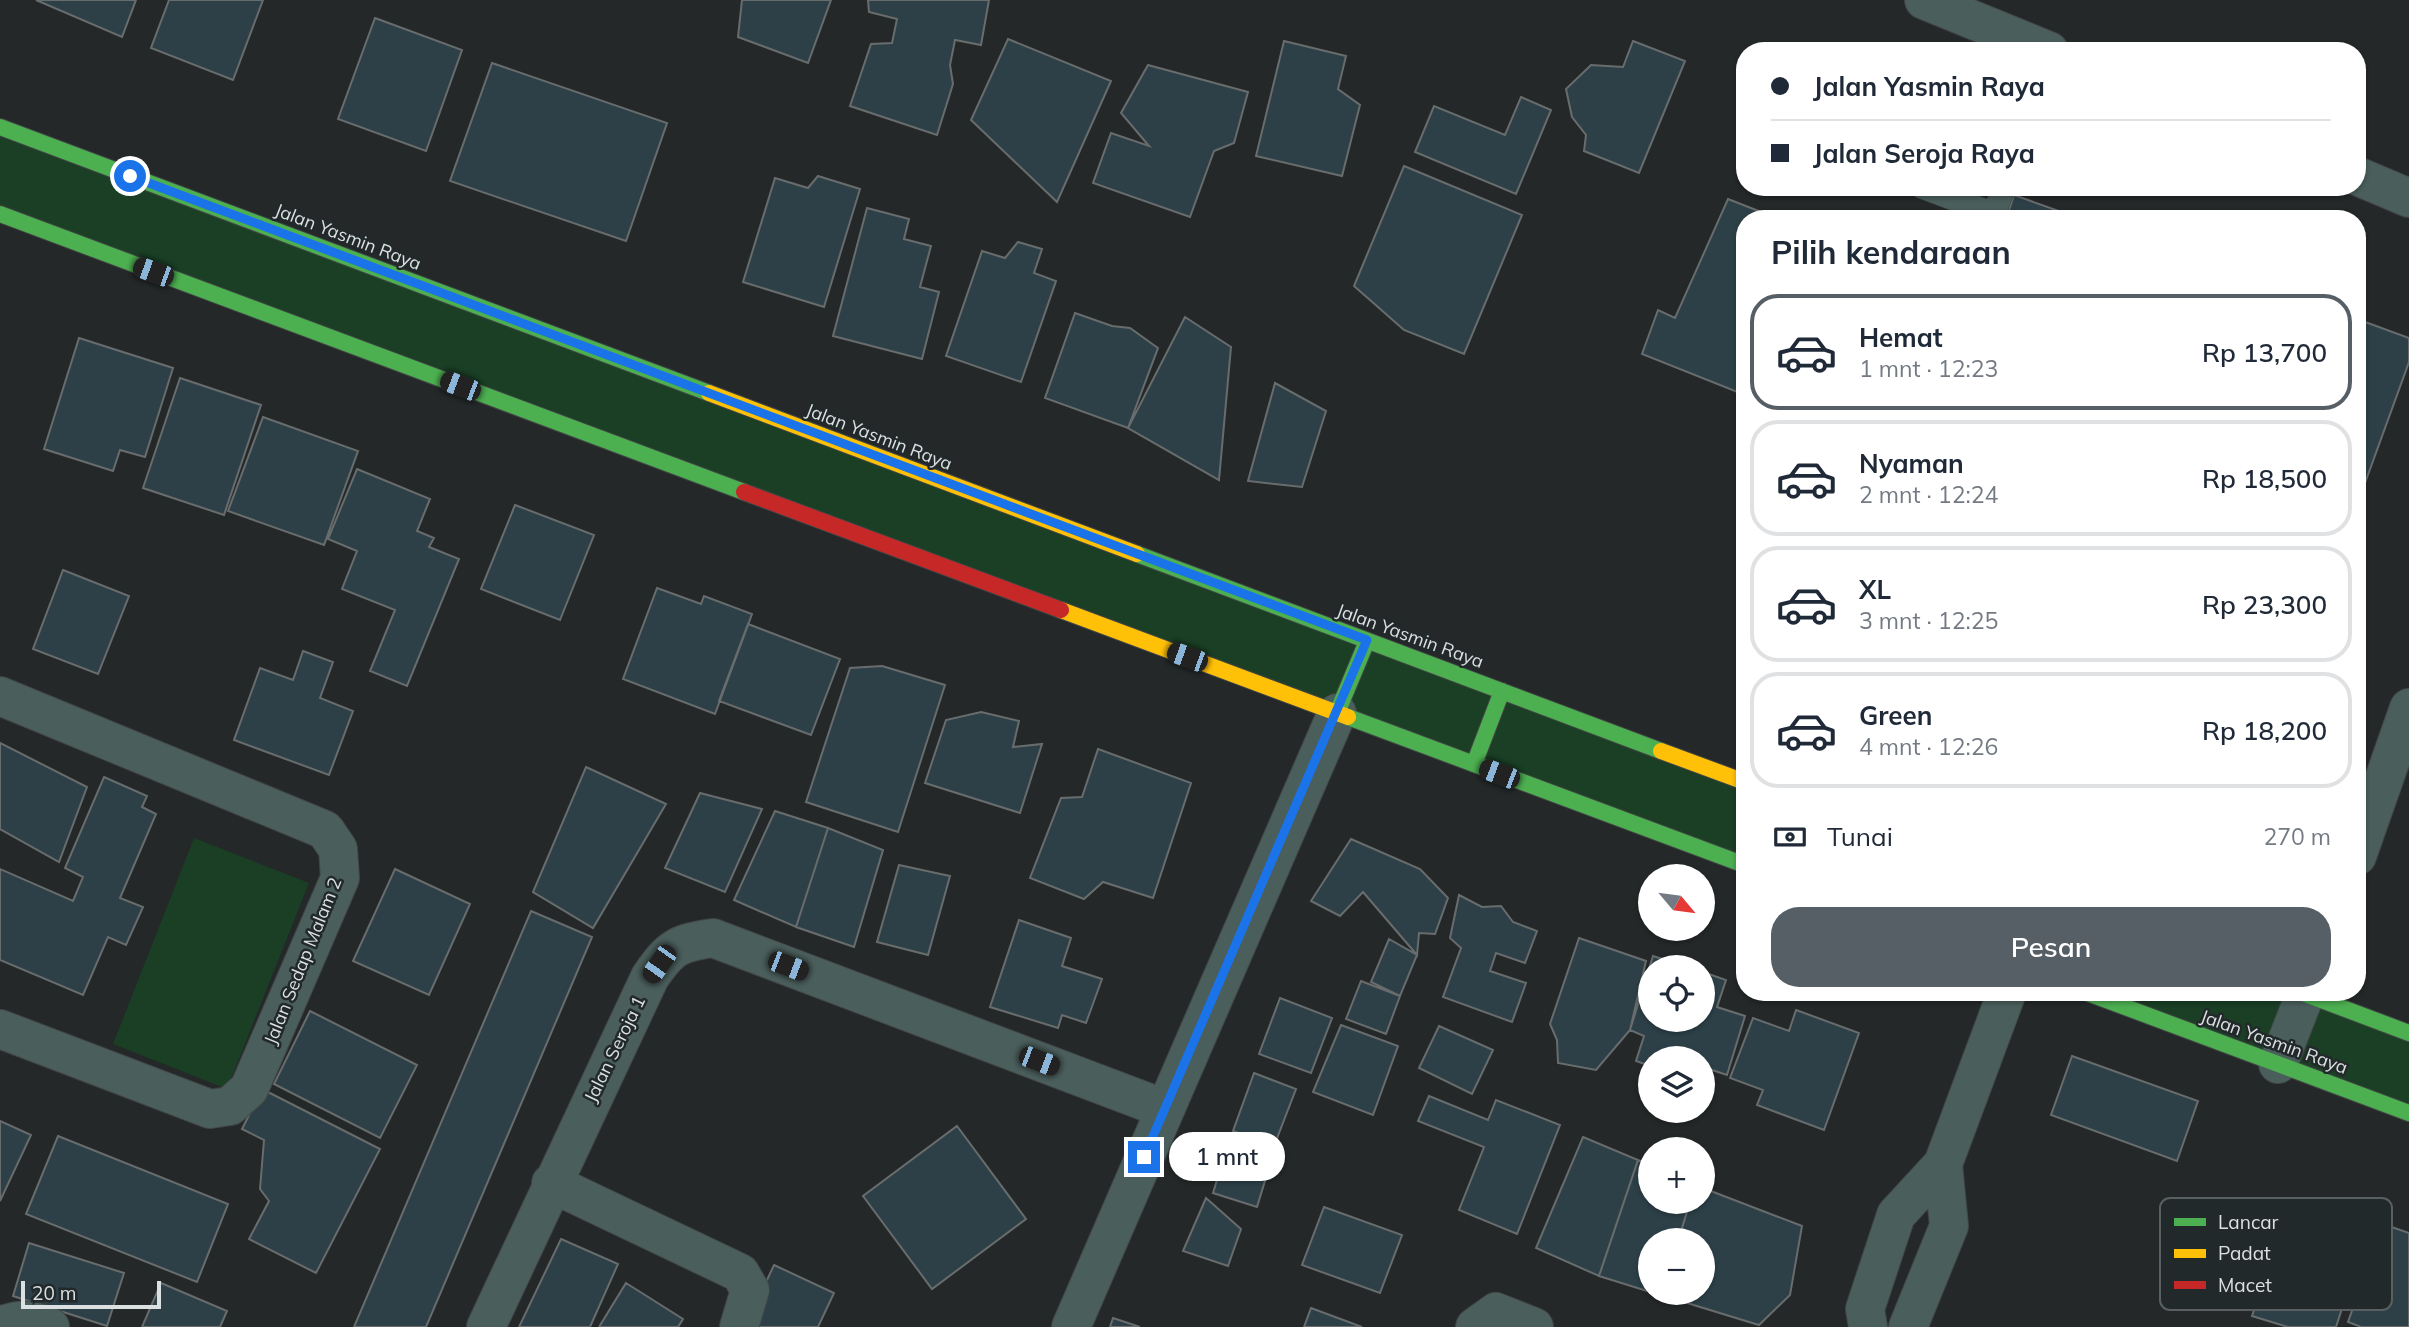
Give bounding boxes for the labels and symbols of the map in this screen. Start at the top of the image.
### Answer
route start [114,160,146,192]
street label: Jalan Yasmin Raya [272,198,425,275]
car [130,255,177,289]
car [437,369,484,403]
street label: Jalan Yasmin Raya [803,398,956,475]
street label: Jalan Yasmin Raya [1333,598,1487,673]
car [1164,640,1211,674]
car [1476,757,1523,791]
north arrow [1638,864,1715,942]
street label: Jalan Sedap Malam 2 [259,874,347,1048]
car [639,941,680,987]
car [765,949,812,983]
street label: Jalan Seroja 1 [579,992,650,1106]
street label: Jalan Yasmin Raya [2197,1004,2351,1079]
car [1016,1044,1063,1078]
callout: 1 mnt [1168,1132,1284,1182]
route end [1128,1141,1160,1173]
legend [2160,1198,2392,1310]
text: Lancar [2218,1210,2279,1234]
text: Padat [2218,1241,2271,1265]
text: Macet [2218,1273,2272,1297]
scale bar [21,1278,161,1310]

